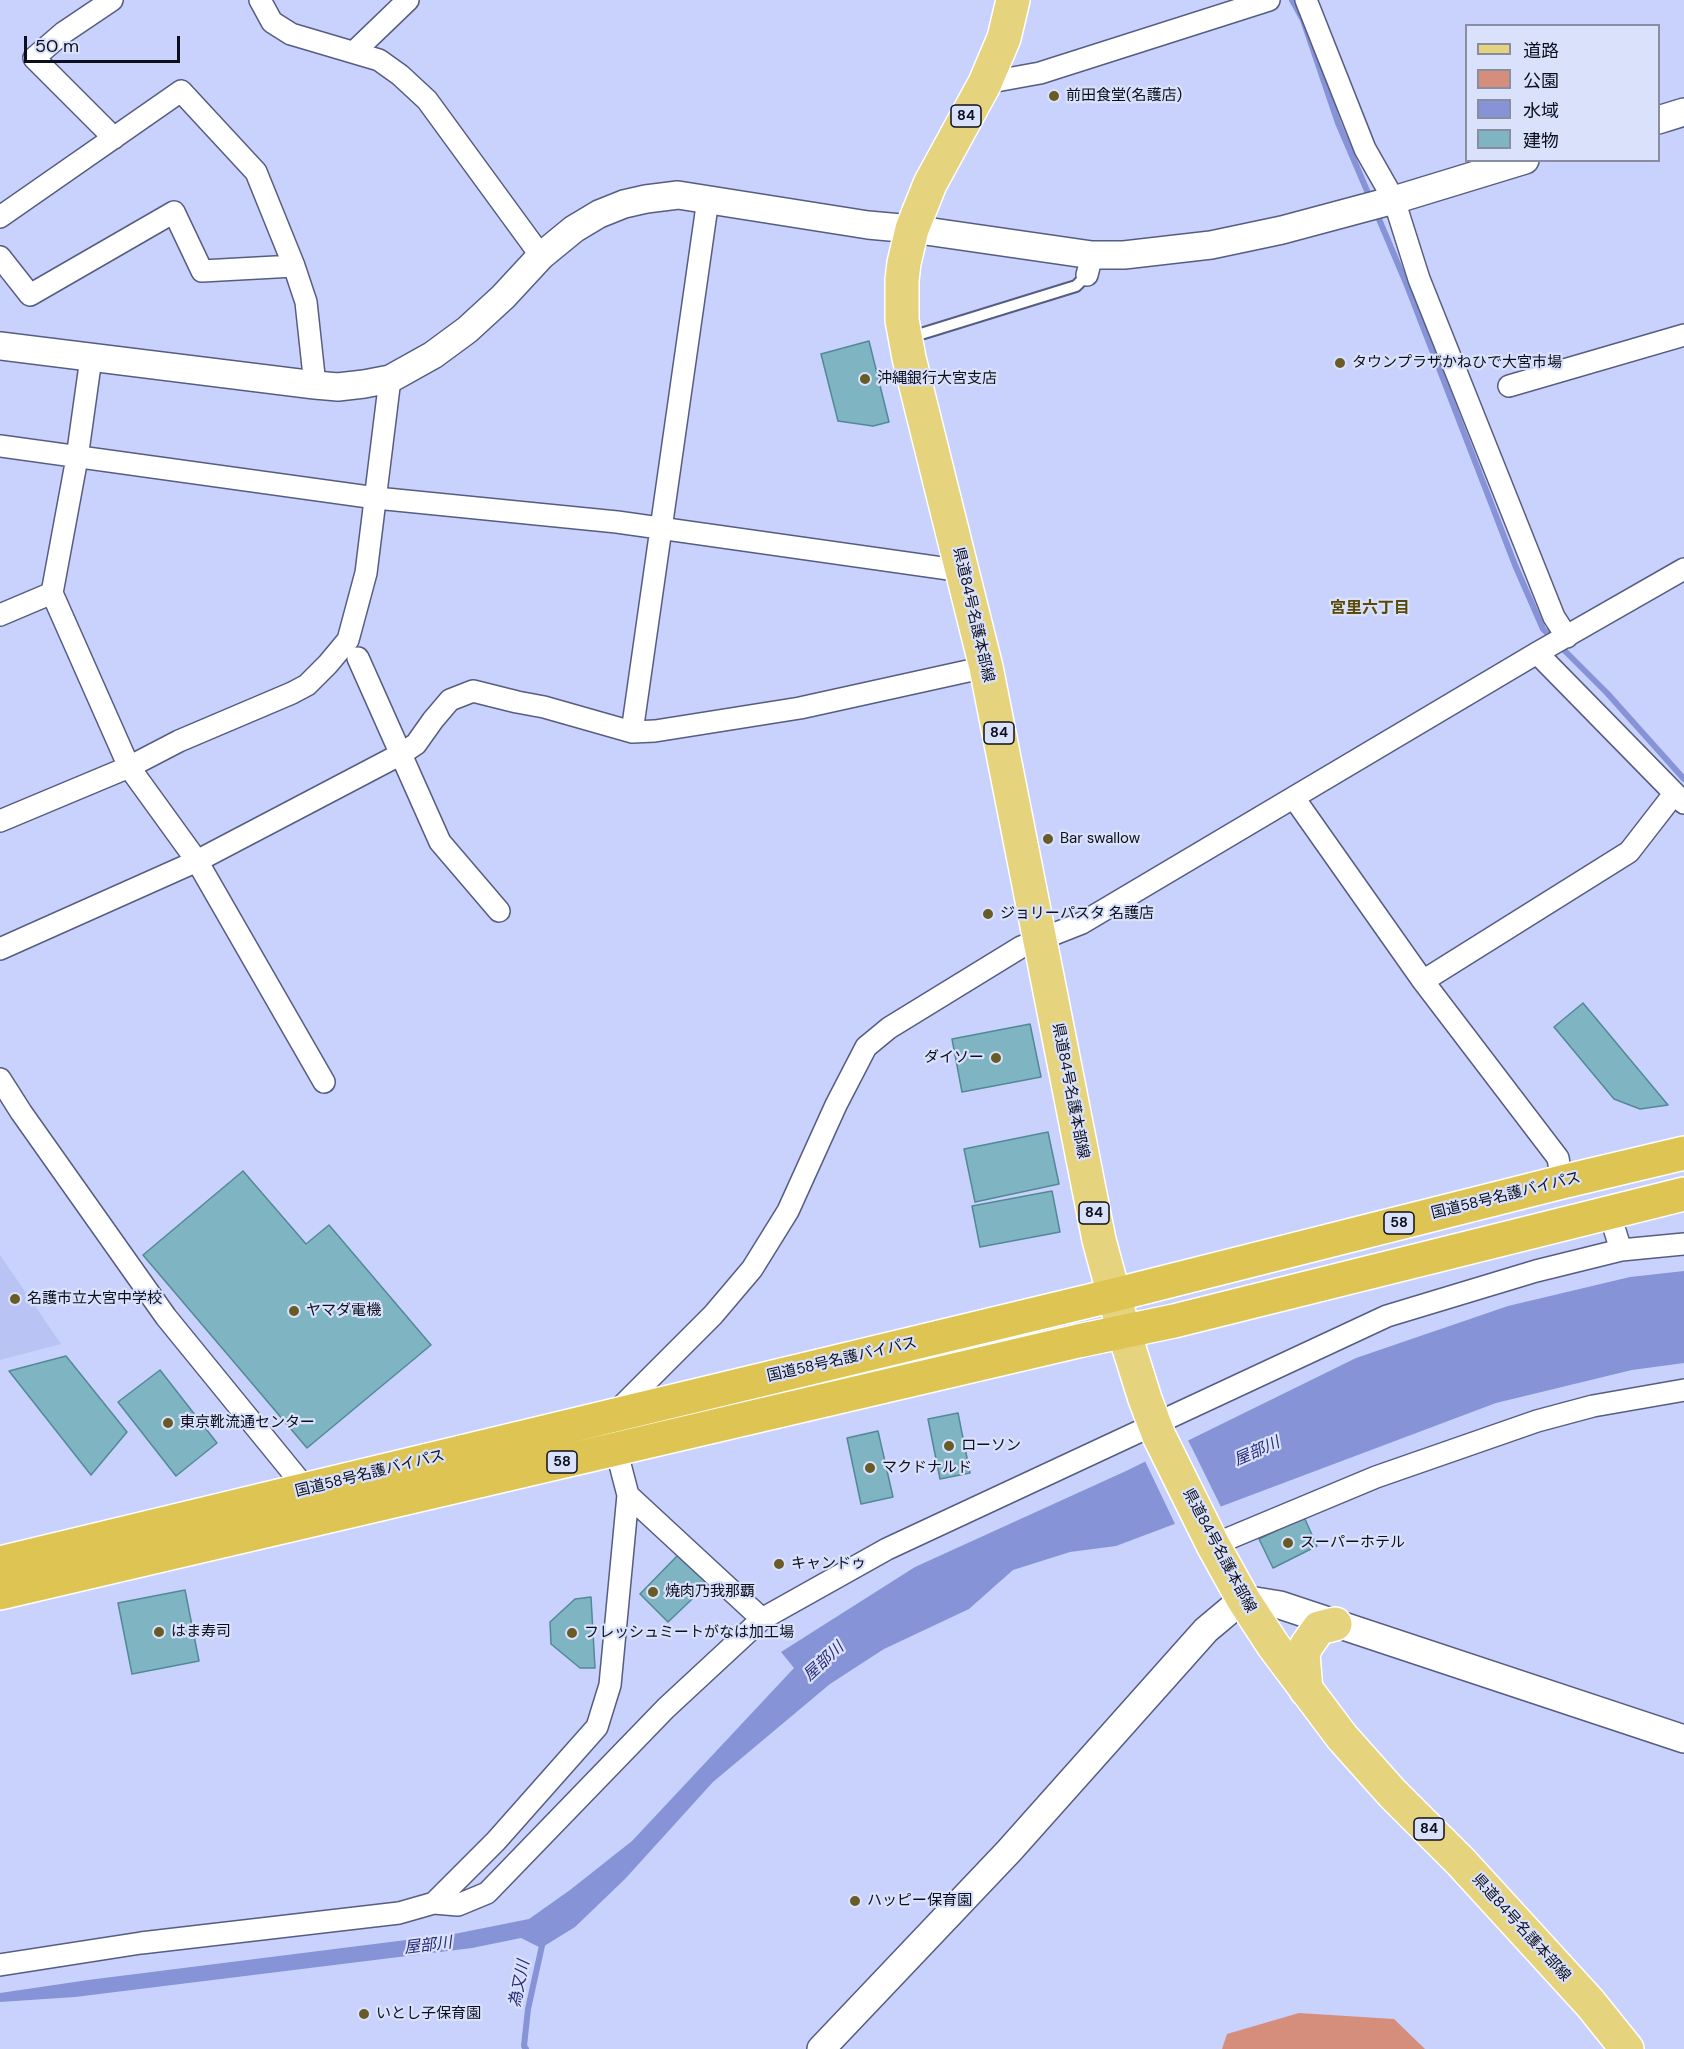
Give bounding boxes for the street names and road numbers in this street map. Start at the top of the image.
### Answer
road number: 84 [951,105,981,127]
street label: 県道84号名護本部線 [949,546,997,684]
road number: 84 [984,722,1014,744]
street label: 県道84号名護本部線 [1048,1021,1092,1161]
street label: 国道58号名護バイパス [1429,1169,1583,1223]
road number: 84 [1079,1202,1109,1224]
road number: 58 [1384,1212,1414,1234]
street label: 国道58号名護バイパス [765,1334,919,1386]
street label: 国道58号名護バイパス [293,1447,447,1501]
road number: 58 [547,1451,577,1473]
street label: 県道84号名護本部線 [1179,1486,1259,1616]
road number: 84 [1414,1818,1444,1840]
street label: 県道84号名護本部線 [1468,1871,1574,1985]

